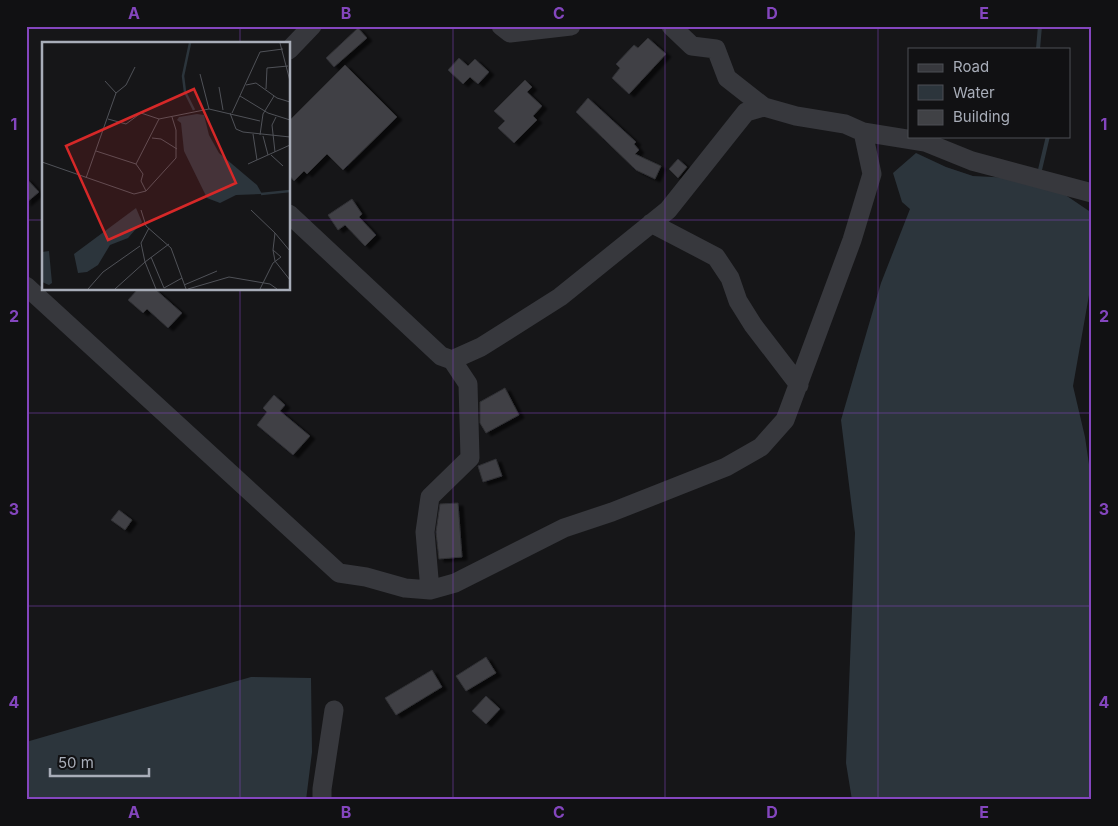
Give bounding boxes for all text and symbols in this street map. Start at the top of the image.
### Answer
text: A [128,3,140,23]
text: B [341,3,351,23]
text: C [553,3,565,23]
text: D [766,3,778,23]
text: E [979,3,989,23]
inset map [42,42,290,290]
legend [908,48,1070,138]
text: Road [953,57,989,76]
text: Water [953,83,995,102]
text: Building [953,107,1010,126]
text: 1 [11,114,17,134]
text: 1 [1101,114,1107,134]
text: 2 [9,306,19,326]
text: 2 [1099,306,1109,326]
text: 3 [9,499,19,519]
text: 3 [1099,499,1109,519]
text: 4 [9,692,20,712]
text: 4 [1099,692,1110,712]
scale bar [50,746,149,778]
text: 50 m [58,753,94,772]
text: A [128,802,140,822]
text: B [341,802,351,822]
text: C [553,802,565,822]
text: D [766,802,778,822]
text: E [979,802,989,822]

